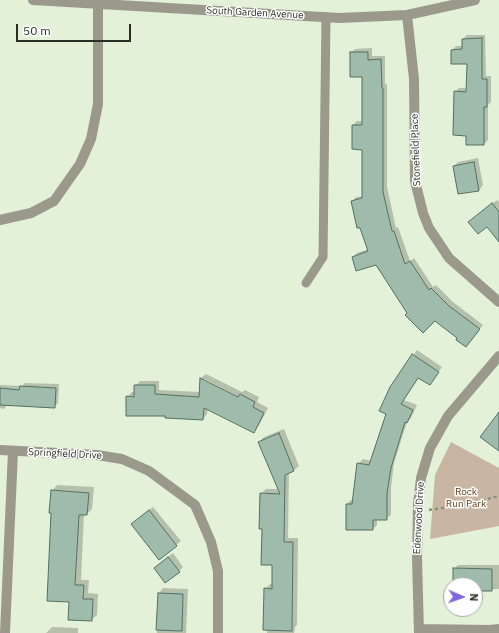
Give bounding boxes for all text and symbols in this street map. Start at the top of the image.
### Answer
street label: South Garden Avenue [206,4,304,22]
scale bar [18,16,133,42]
text: 50 m [23,23,51,38]
street label: Stonefield Place [409,113,423,187]
street label: Springfield Drive [28,446,102,462]
street label: Edenwood Drive [411,481,427,555]
park label: Rock Run Park [446,486,486,510]
north arrow [443,577,483,617]
text: N [467,593,481,602]

